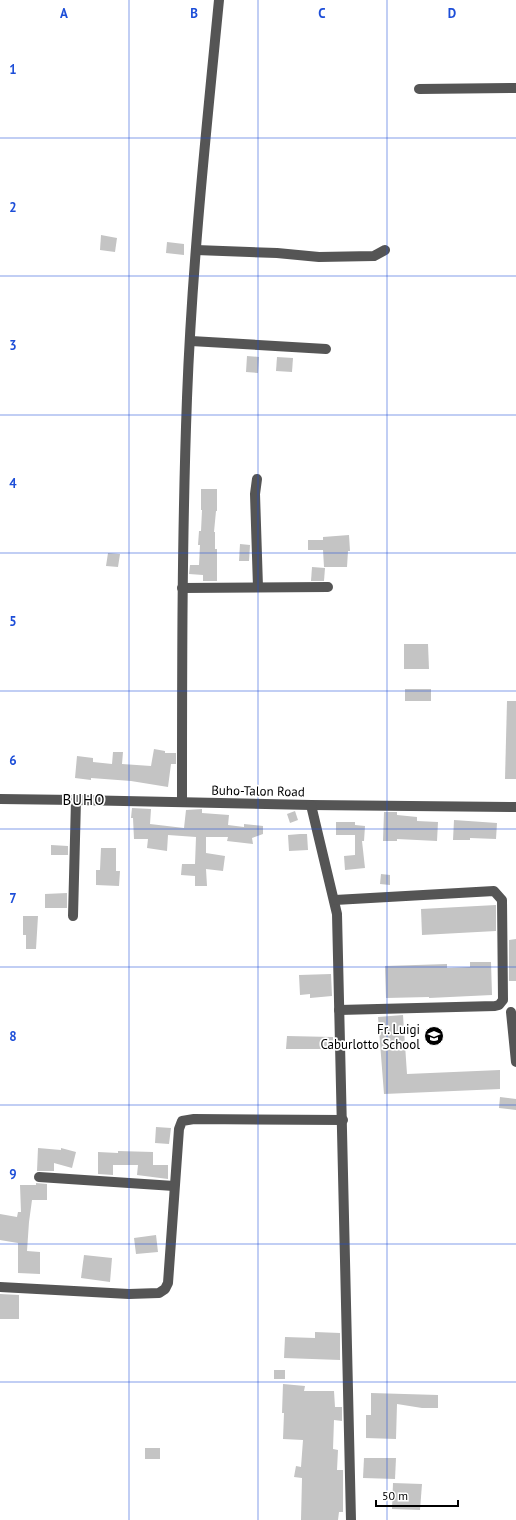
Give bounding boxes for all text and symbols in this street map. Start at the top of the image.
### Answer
text: A [60,5,68,22]
text: B [190,5,198,22]
text: C [318,5,326,22]
text: D [448,5,456,22]
text: 1 [9,61,17,78]
text: 2 [9,199,17,216]
text: 3 [9,337,17,354]
text: 4 [9,475,17,492]
text: 5 [9,613,17,630]
text: 6 [9,752,17,769]
street label: Buho-Talon Road [211,782,305,800]
district label: BUHO [63,790,105,809]
text: 7 [9,890,17,907]
place label: Fr. Luigi Caburlotto School [320,1021,420,1053]
school or university icon: Fr. Luigi Caburlotto School [423,1025,445,1047]
text: 8 [9,1028,17,1045]
text: 9 [9,1166,17,1183]
scale bar [376,1482,458,1508]
text: 50 m [382,1488,408,1503]

